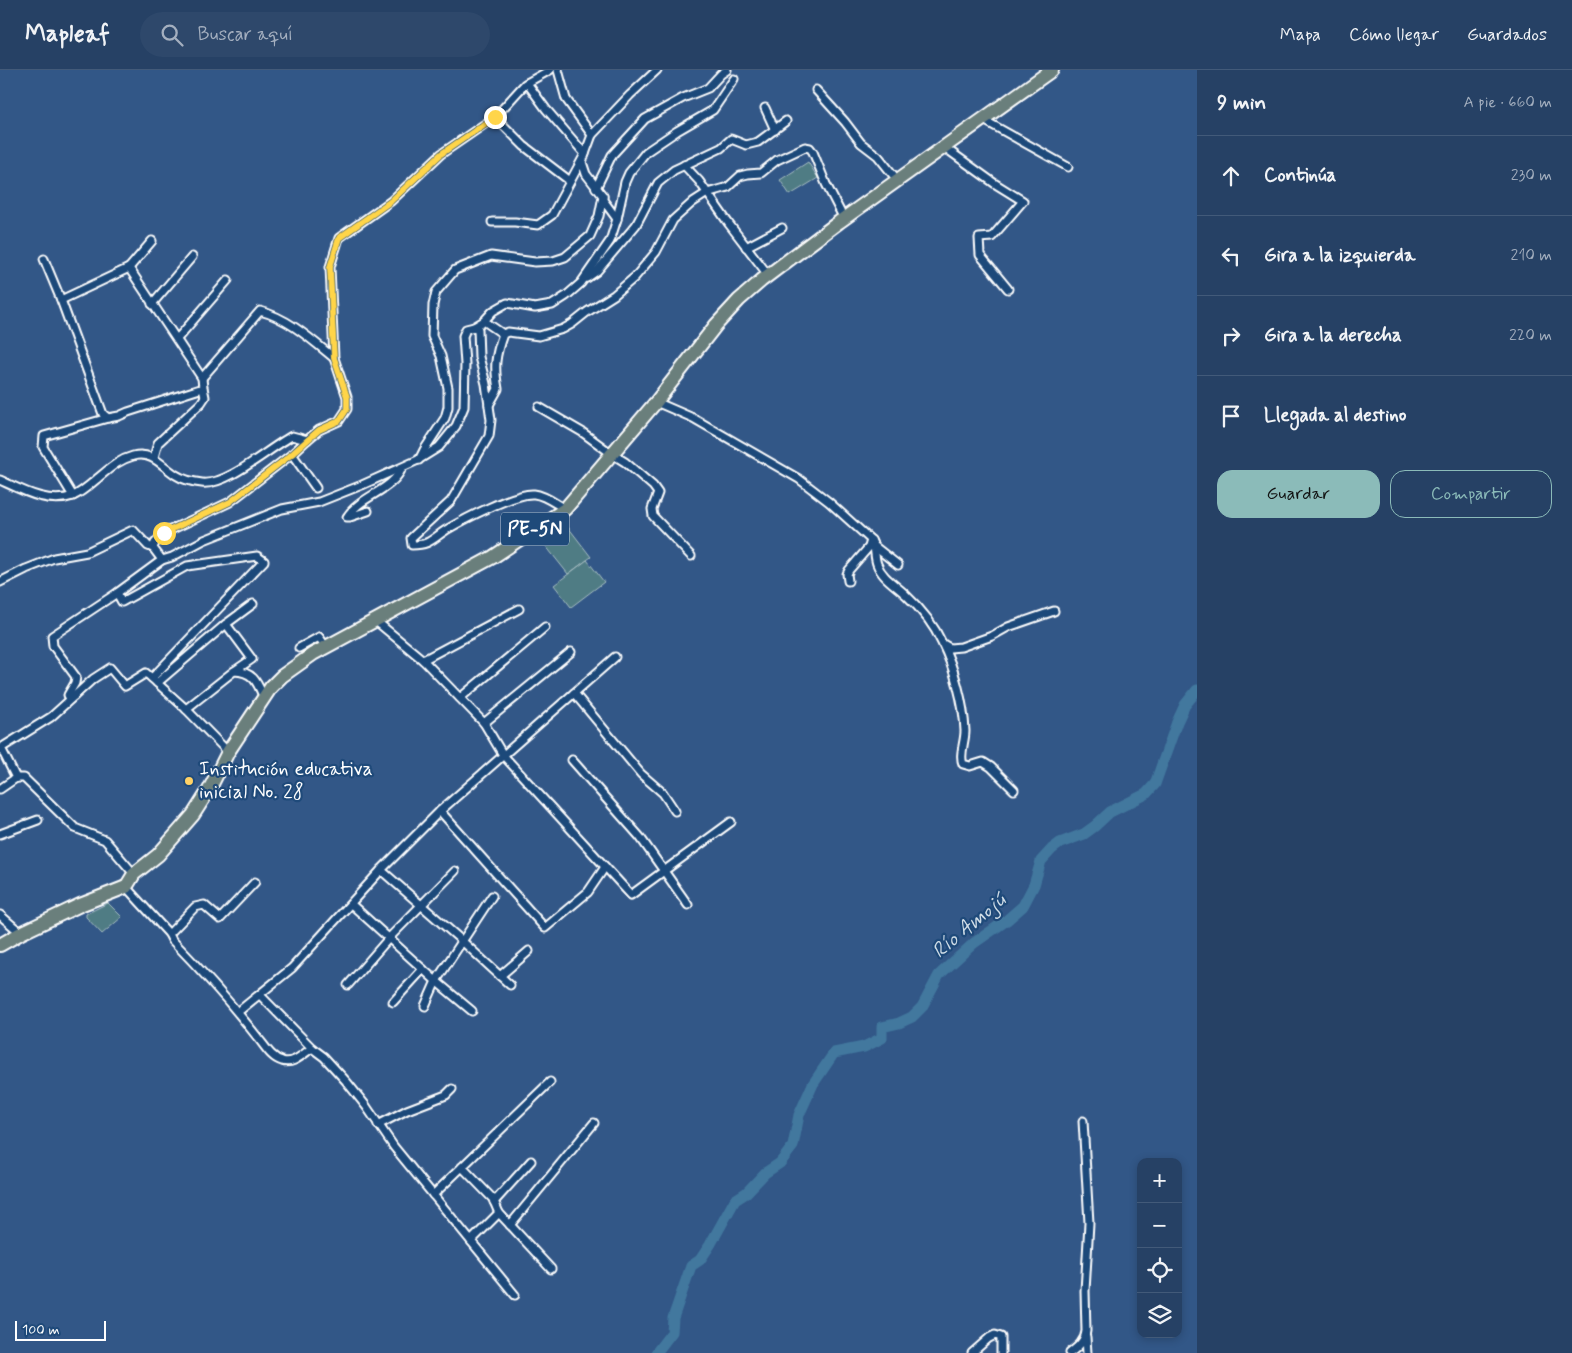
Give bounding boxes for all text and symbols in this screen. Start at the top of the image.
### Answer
search box [140,12,490,57]
text: Mapleaf [25,19,110,50]
icon: search [158,21,186,49]
text: Buscar aquí [198,22,293,47]
text: Mapa [1280,23,1321,47]
text: Cómo llegar [1349,23,1439,47]
text: Guardados [1467,23,1547,47]
text: 9 min [1217,89,1266,117]
text: A pie · 660 m [1463,92,1552,113]
route end [484,106,507,129]
icon: ahead [1217,162,1245,190]
text: Continúa [1264,163,1336,188]
text: 230 m [1511,165,1552,186]
icon: left [1217,242,1245,270]
text: Gira a la izquierda [1264,243,1415,268]
text: 210 m [1511,245,1552,266]
icon: right [1217,322,1245,350]
text: Gira a la derecha [1264,323,1402,348]
text: 220 m [1509,325,1552,346]
icon: arrive [1217,402,1245,430]
text: Llegada al destino [1264,403,1406,428]
button: Guardar [1217,470,1380,518]
button: Compartir [1390,470,1552,518]
road number: PE-5N [501,512,569,546]
route start [153,522,176,545]
place label: Institución educativa inicial No. 28 [199,756,373,806]
marker: Institución educativa inicial No. 28 [183,775,195,787]
water label: Río Amojú [926,885,1014,965]
map controls [1137,1158,1182,1338]
button: + [1137,1158,1182,1203]
button: − [1137,1203,1182,1248]
button: locate [1137,1248,1182,1293]
button: layers [1137,1293,1182,1338]
scale bar [15,1318,106,1341]
text: 100 m [22,1321,60,1339]

